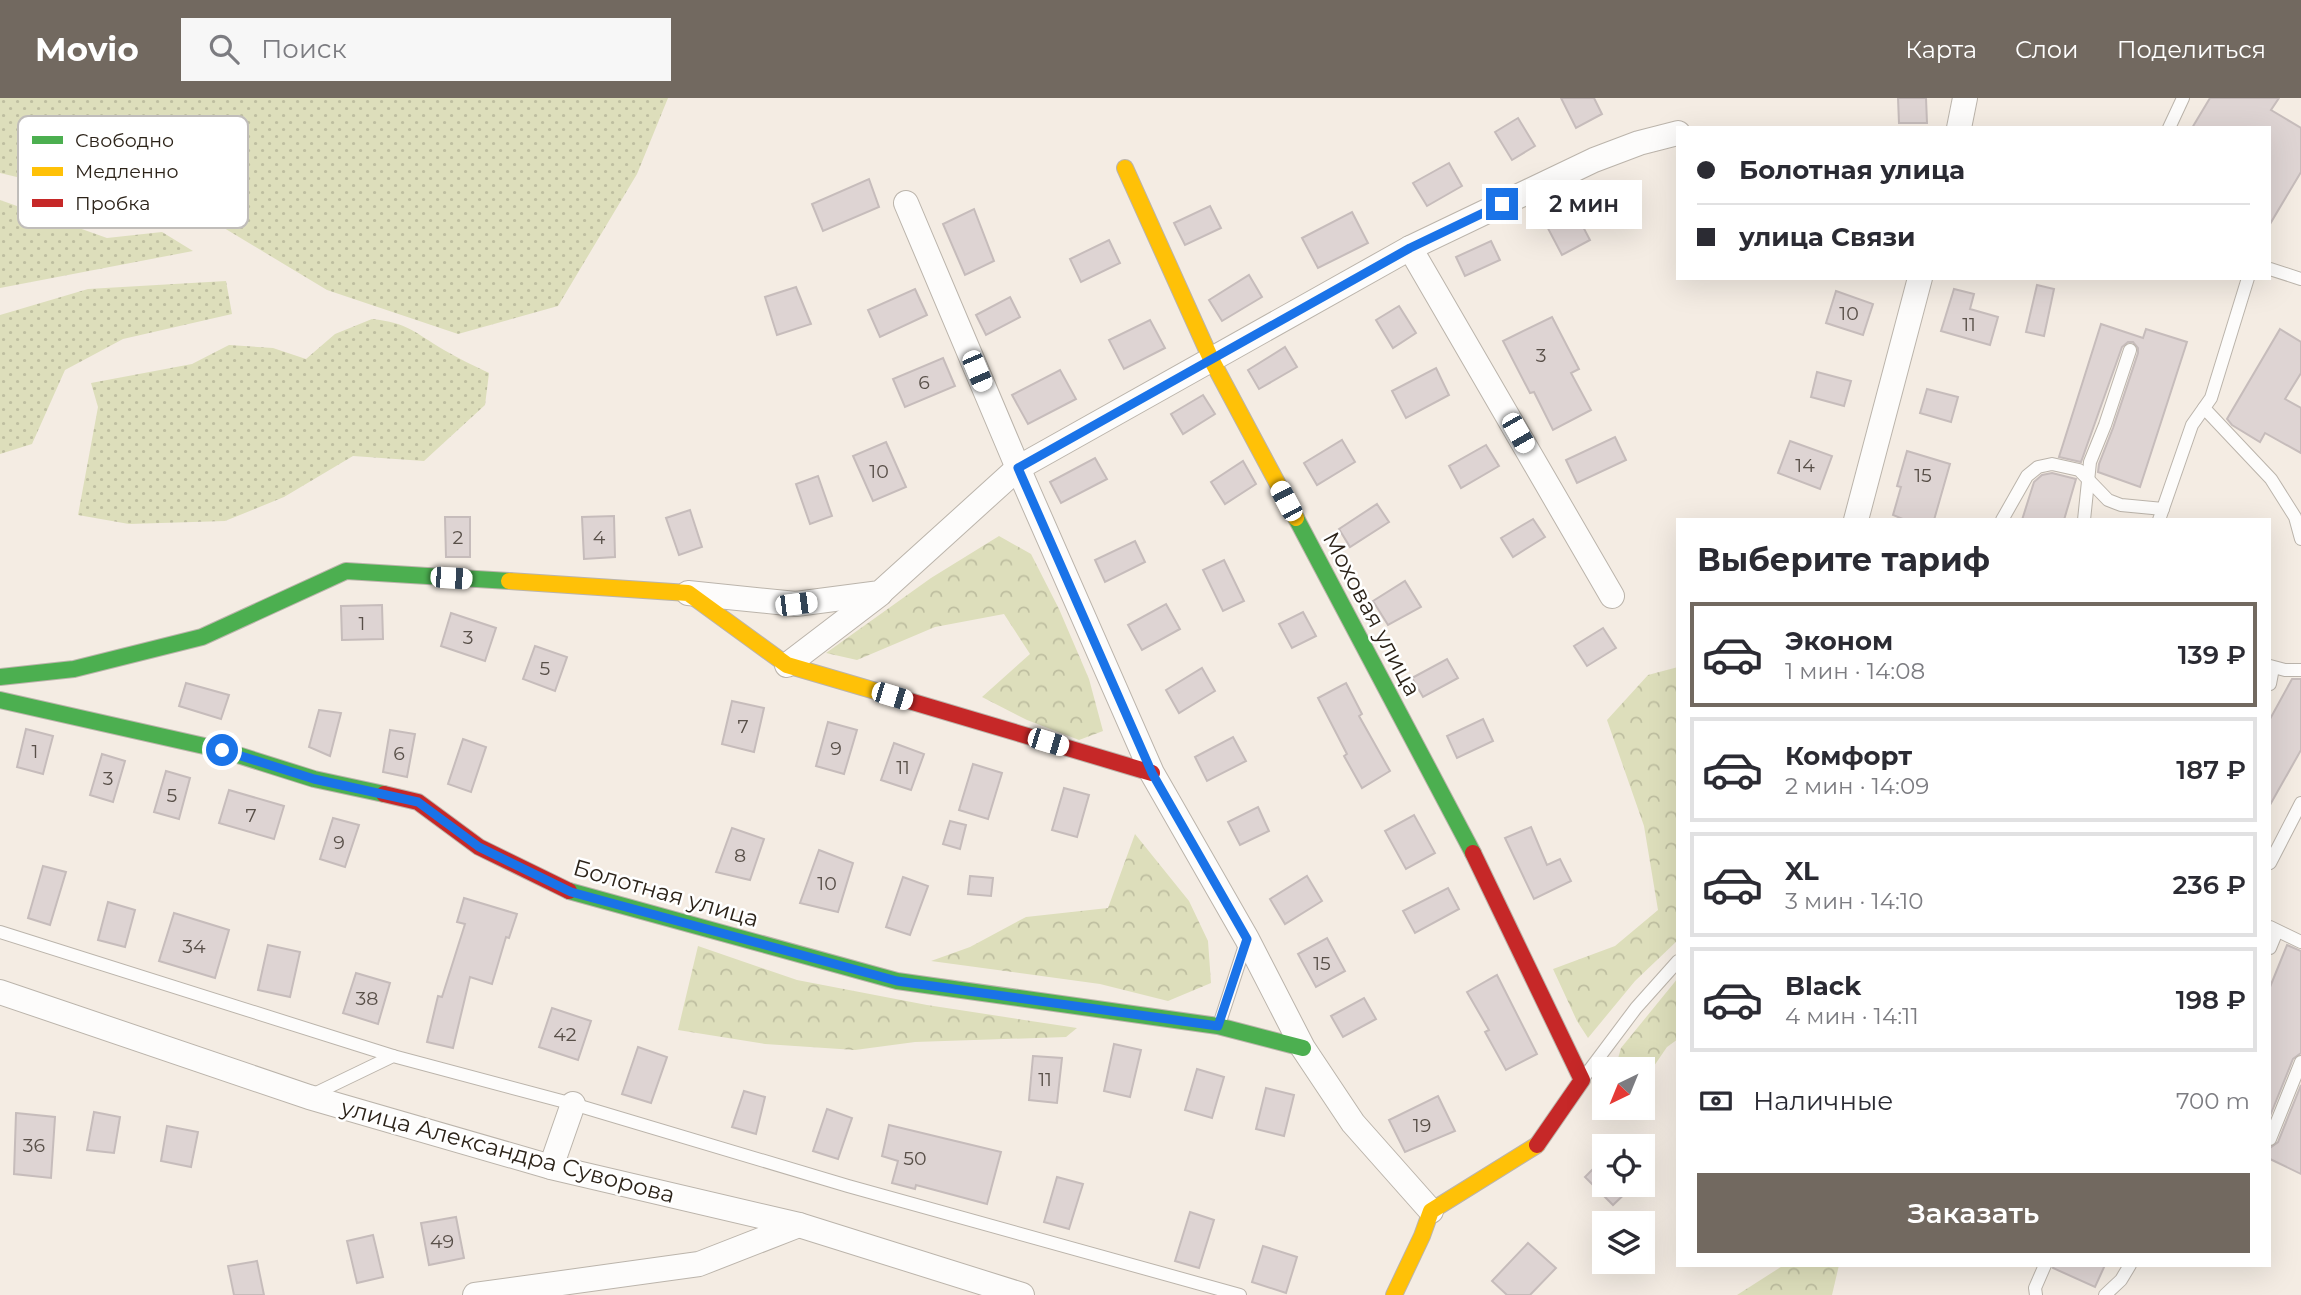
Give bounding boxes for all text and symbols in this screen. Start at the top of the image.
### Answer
search box [181,18,671,81]
text: Movio [35,29,139,69]
icon: search [205,30,243,68]
text: Поиск [261,33,347,65]
text: Карта [1905,35,1977,64]
text: Слои [2015,35,2079,64]
text: Поделиться [2117,35,2266,64]
legend [18,116,248,228]
text: Свободно [75,129,174,152]
text: Болотная улица [1739,154,1965,186]
text: Медленно [75,160,179,183]
callout: 2 мин [1526,180,1642,228]
route end [1486,188,1518,220]
text: 2 мин [1549,190,1619,218]
text: Пробка [75,192,150,215]
text: улица Связи [1739,221,1916,253]
house number: 10 [1839,302,1859,325]
house number: 11 [1962,313,1976,336]
house number: 3 [1536,344,1546,367]
car [960,348,995,394]
house number: 6 [918,371,930,394]
car [1499,410,1538,456]
house number: 14 [1795,454,1815,477]
house number: 10 [869,460,889,483]
house number: 15 [1914,464,1932,487]
car [1267,478,1306,524]
house number: 2 [453,526,464,549]
house number: 4 [593,526,606,549]
street label: Моховая улица [1317,527,1427,701]
text: Выберите тариф [1697,540,1990,579]
car [430,566,473,590]
car [774,591,819,617]
house number: 1 [359,612,365,635]
icon: car [1701,623,1764,686]
text: Эконом [1785,625,1893,657]
house number: 3 [463,626,473,649]
text: 139 ₽ [2178,639,2246,671]
house number: 5 [540,657,551,680]
text: 1 мин · 14:08 [1785,657,1925,685]
car [869,680,916,712]
house number: 7 [737,715,749,738]
car [1025,726,1072,758]
route start [206,734,238,766]
house number: 9 [830,737,842,760]
icon: car [1701,738,1764,801]
house number: 1 [32,740,38,763]
text: Комфорт [1785,740,1912,772]
house number: 6 [393,742,405,765]
text: 187 ₽ [2176,754,2246,786]
house number: 11 [896,756,910,779]
house number: 3 [103,767,113,790]
text: 2 мин · 14:09 [1785,772,1929,800]
house number: 5 [167,784,178,807]
house number: 7 [245,804,257,827]
house number: 9 [333,831,345,854]
house number: 8 [734,844,746,867]
street label: Болотная улица [570,853,762,933]
icon: car [1701,853,1764,916]
text: XL [1785,855,1819,887]
text: 236 ₽ [2172,869,2246,901]
house number: 10 [817,872,837,895]
text: 3 мин · 14:10 [1785,887,1923,915]
house number: 34 [182,935,206,958]
house number: 15 [1313,952,1331,975]
icon: car [1701,968,1764,1031]
text: Black [1785,970,1861,1002]
text: 198 ₽ [2176,984,2246,1016]
house number: 38 [356,987,378,1010]
text: 4 мин · 14:11 [1785,1002,1919,1030]
house number: 42 [553,1023,577,1046]
north arrow [1592,1057,1656,1120]
map controls [1592,1057,1655,1274]
house number: 11 [1038,1068,1052,1091]
icon: cash [1697,1082,1735,1120]
text: Наличные [1753,1085,1893,1117]
text: 700 m [2176,1087,2250,1115]
street label: улица Александра Суворова [337,1093,678,1209]
house number: 19 [1413,1114,1431,1137]
house number: 36 [23,1134,45,1157]
button: locate [1592,1134,1655,1197]
house number: 50 [903,1147,927,1170]
button: Заказать [1697,1173,2250,1253]
button: layers [1592,1211,1655,1274]
house number: 49 [430,1230,454,1253]

